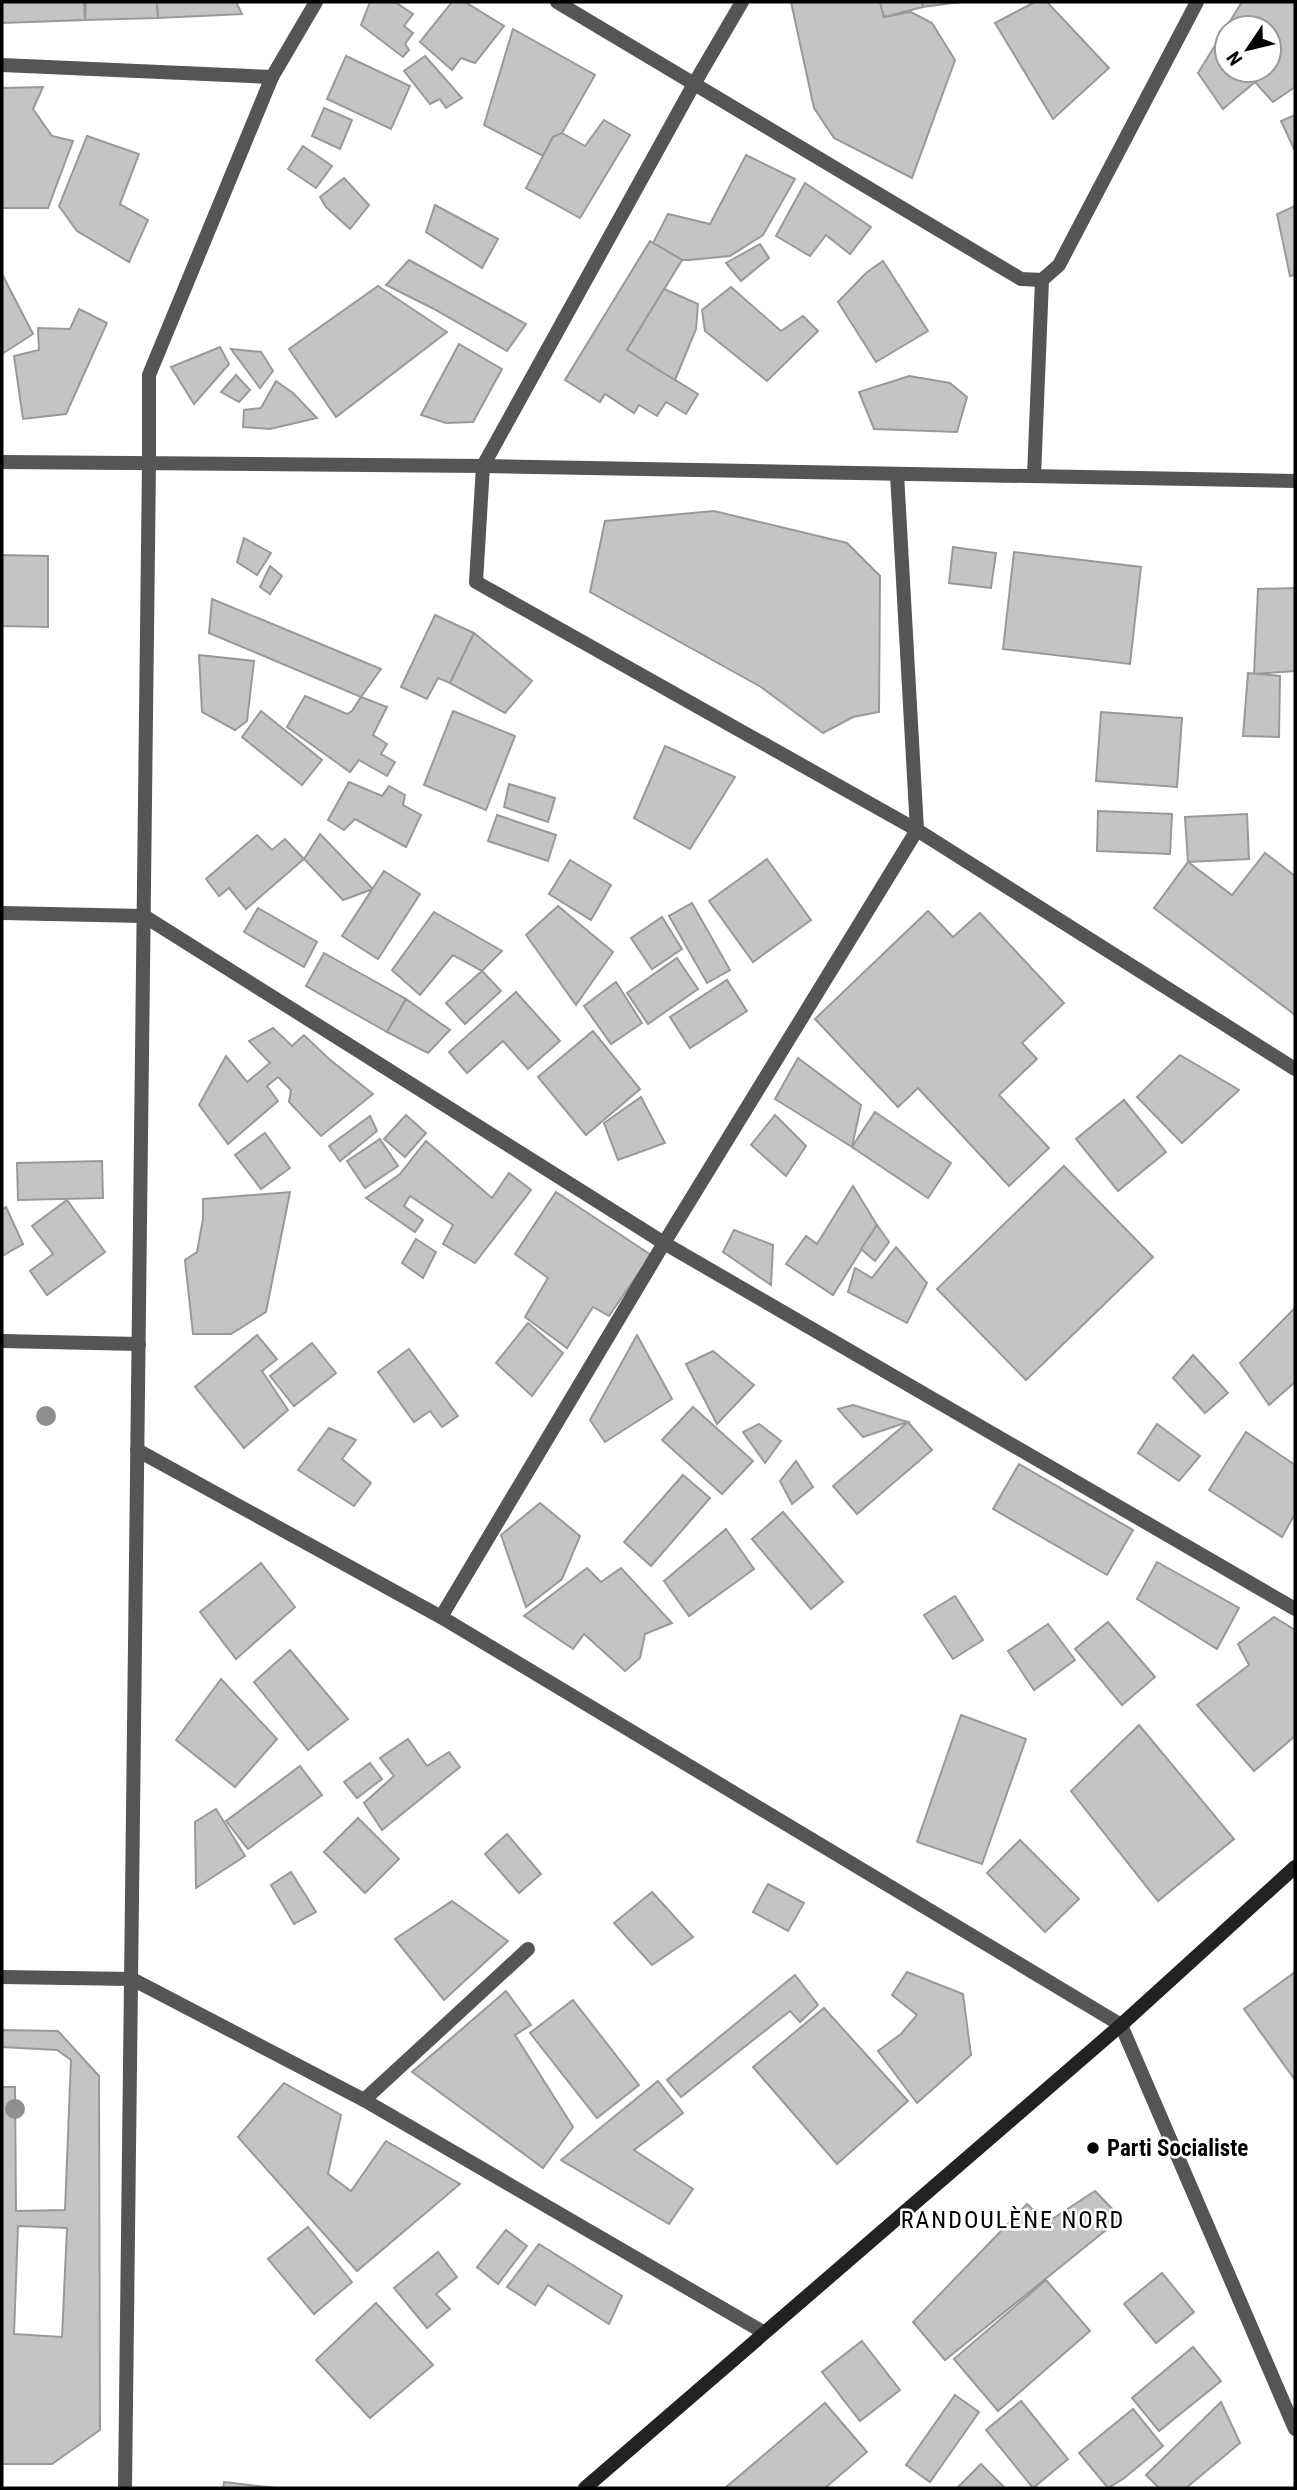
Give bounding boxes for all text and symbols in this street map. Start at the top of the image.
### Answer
north arrow [1213,14,1283,84]
text: N [1222,47,1247,70]
place label: Parti Socialiste [1107,2135,1248,2162]
marker: Parti Socialiste [1085,2140,1101,2156]
district label: RANDOULÈNE NORD [901,2206,1125,2234]

